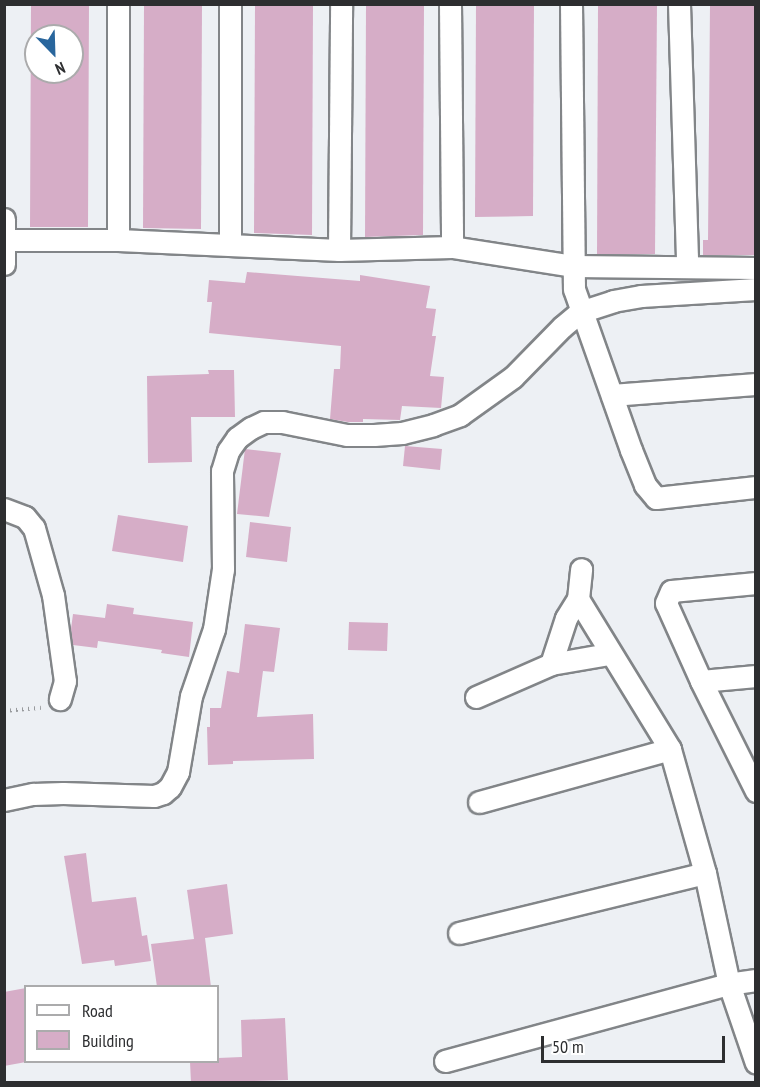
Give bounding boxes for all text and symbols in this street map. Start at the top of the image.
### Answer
north arrow [24,24,84,84]
text: N [52,58,68,80]
legend [24,985,219,1063]
text: Road [82,999,113,1022]
scale bar [544,1024,728,1062]
text: Building [82,1029,134,1052]
text: 50 m [552,1035,584,1058]

